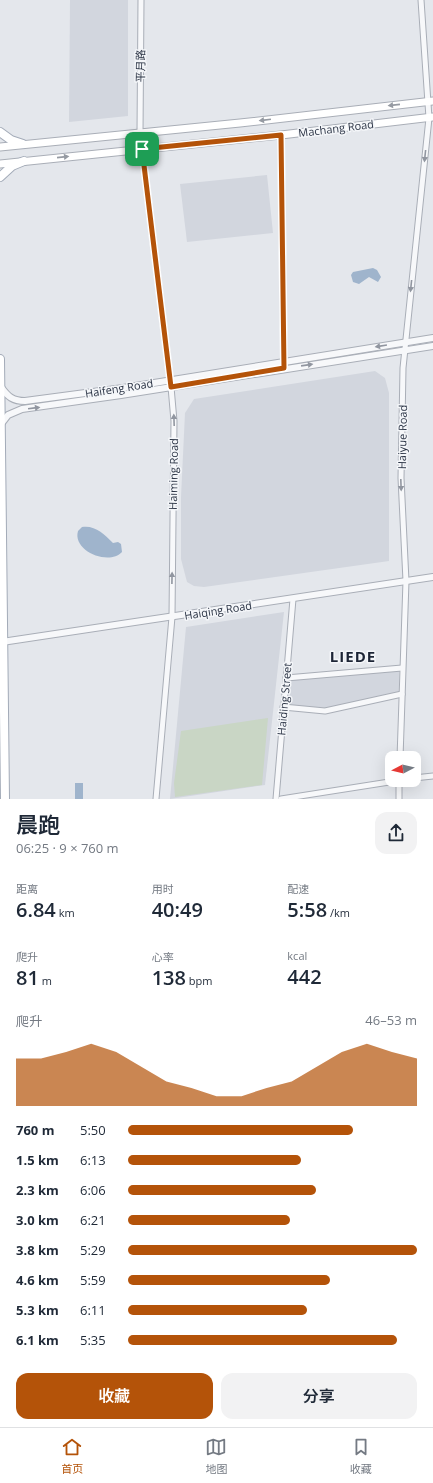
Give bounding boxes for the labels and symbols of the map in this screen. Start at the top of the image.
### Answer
street label: 平月路 [132,49,148,83]
one-way arrow [388,102,400,109]
street label: Machang Road [297,116,375,140]
one-way arrow [259,117,271,123]
pin [125,132,159,166]
one-way arrow [421,150,428,163]
one-way arrow [57,154,69,161]
one-way arrow [407,280,414,292]
one-way arrow [375,343,387,349]
one-way arrow [301,362,313,368]
street label: Haifeng Road [84,375,154,401]
one-way arrow [28,404,40,411]
street label: Haiyue Road [394,405,410,469]
one-way arrow [170,414,177,426]
street label: Haiming Road [165,438,181,510]
one-way arrow [398,479,405,491]
one-way arrow [169,571,175,584]
street label: Haiqing Road [183,597,253,623]
district label: LIEDE [330,646,376,666]
street label: Haiding Street [273,662,295,736]
north arrow [385,751,421,787]

